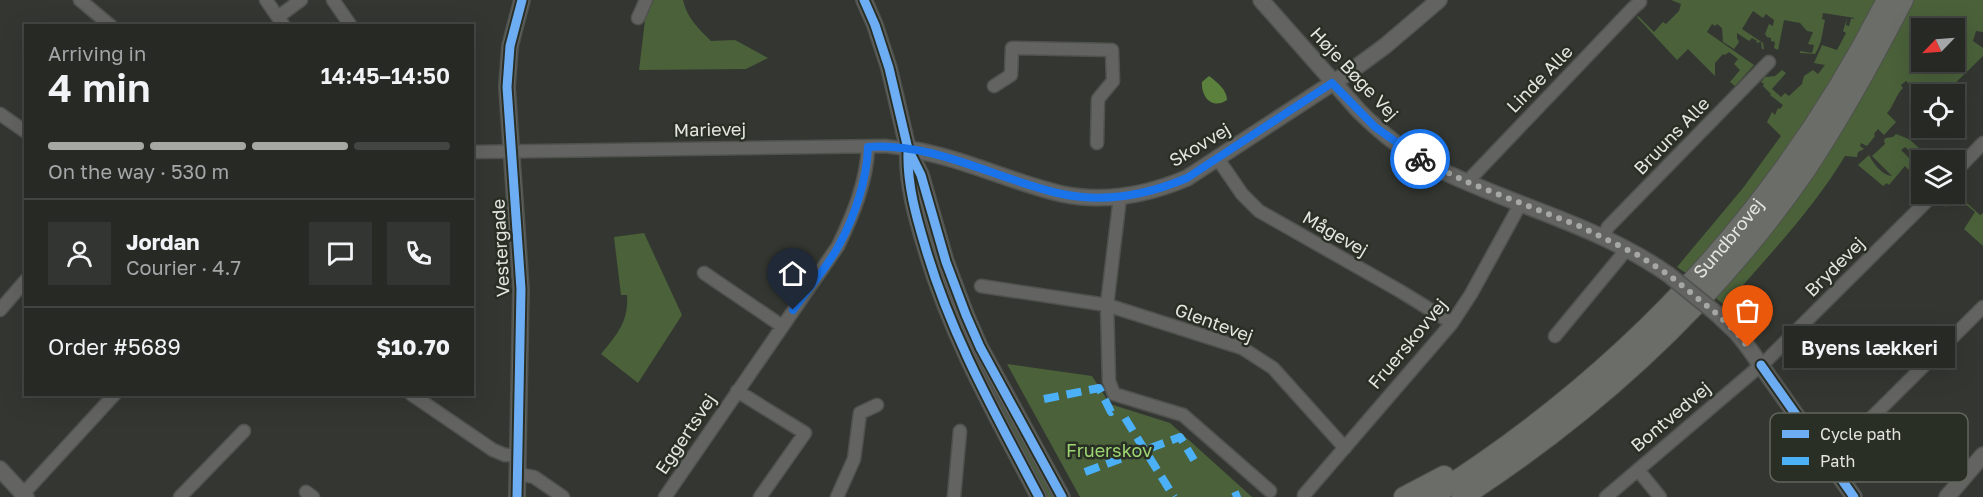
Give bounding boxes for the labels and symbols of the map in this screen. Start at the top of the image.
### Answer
north arrow [1911,18,1965,72]
street label: Høje Bøge Vej [1306,22,1403,124]
street label: Linde Alle [1502,40,1577,117]
street label: Bruuns Alle [1629,92,1714,179]
street label: Marievej [674,117,746,141]
street label: Skovvej [1165,117,1234,171]
courier [1390,129,1450,189]
street label: Sundbrovej [1688,193,1768,283]
street label: Vestergade [486,198,514,298]
street label: Mågevej [1299,206,1372,261]
street label: Brydevej [1800,232,1869,301]
pin [767,248,818,310]
pin [1722,285,1773,347]
street label: Fruerskovvej [1363,294,1451,393]
street label: Glentevej [1172,298,1257,346]
callout: Byens lækkeri [1784,326,1955,368]
street label: Bontvedvej [1626,376,1715,456]
street label: Eggertsvej [650,389,720,478]
legend [1770,413,1968,482]
text: Cycle path [1820,424,1901,444]
park label: Fruerskov [1066,439,1152,461]
text: Path [1820,451,1855,471]

